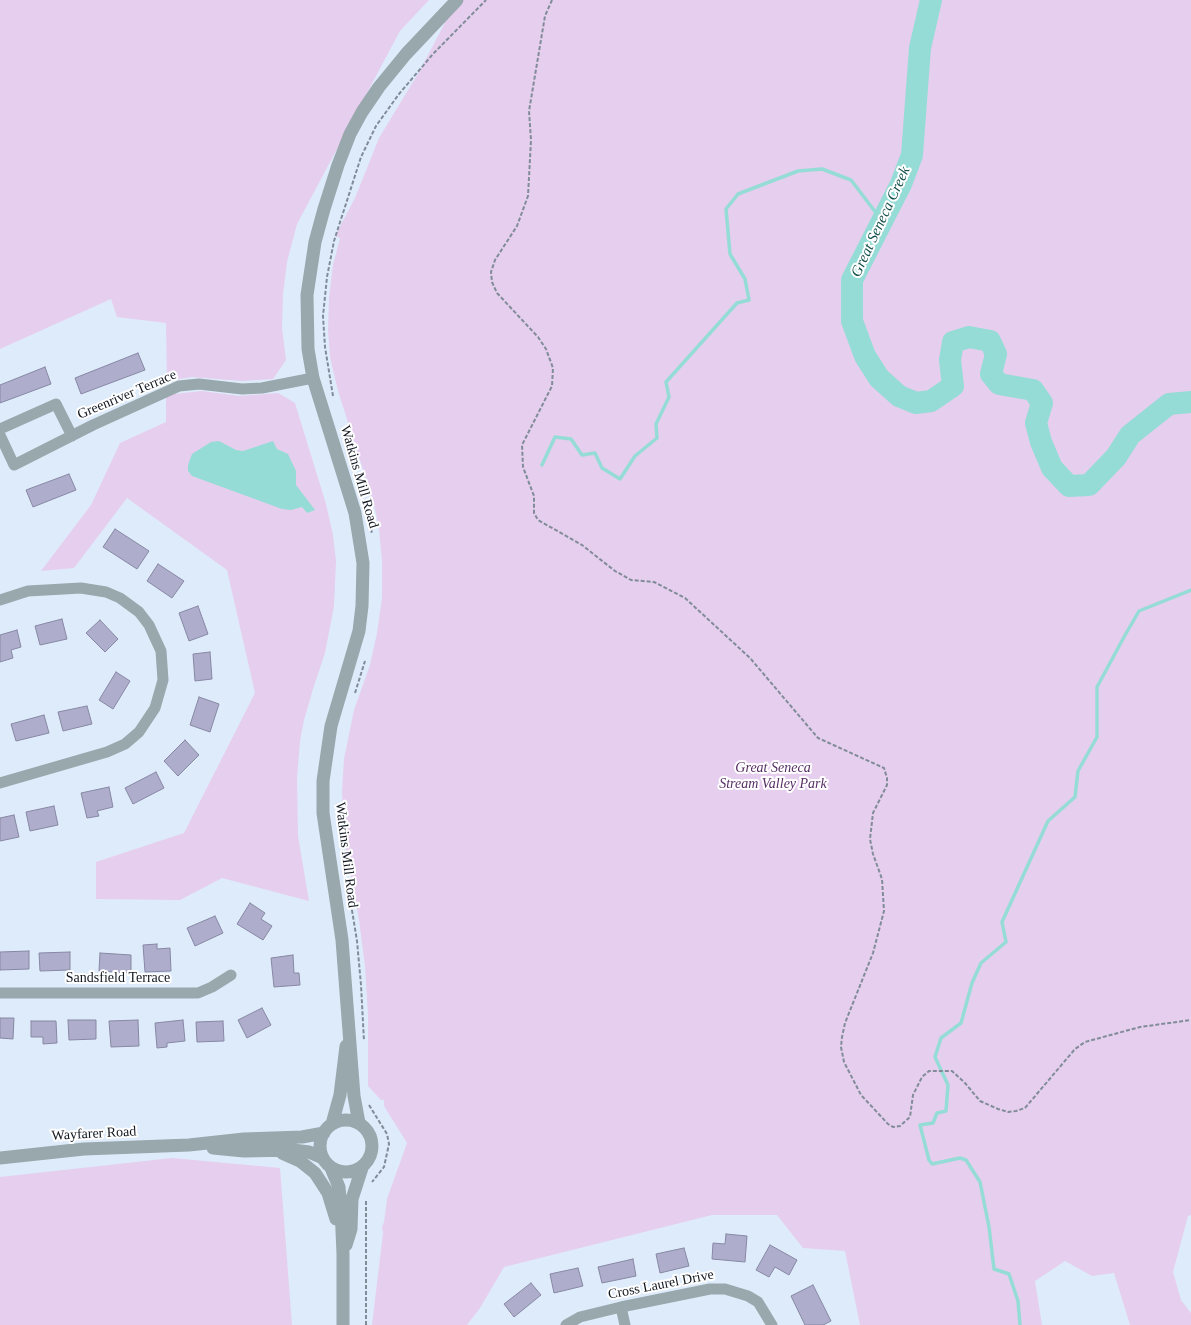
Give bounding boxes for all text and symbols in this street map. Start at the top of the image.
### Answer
water label: Great Seneca Creek [848,164,914,280]
street label: Greenriver Terrace [75,367,179,423]
street label: Watkins Mill Road [336,424,382,530]
park label: Great Seneca Stream Valley Park [719,760,827,792]
street label: Watkins Mill Road [331,801,361,909]
street label: Sandsfield Terrace [66,970,170,986]
street label: Wayfarer Road [51,1123,137,1145]
street label: Cross Laurel Drive [607,1267,715,1303]

